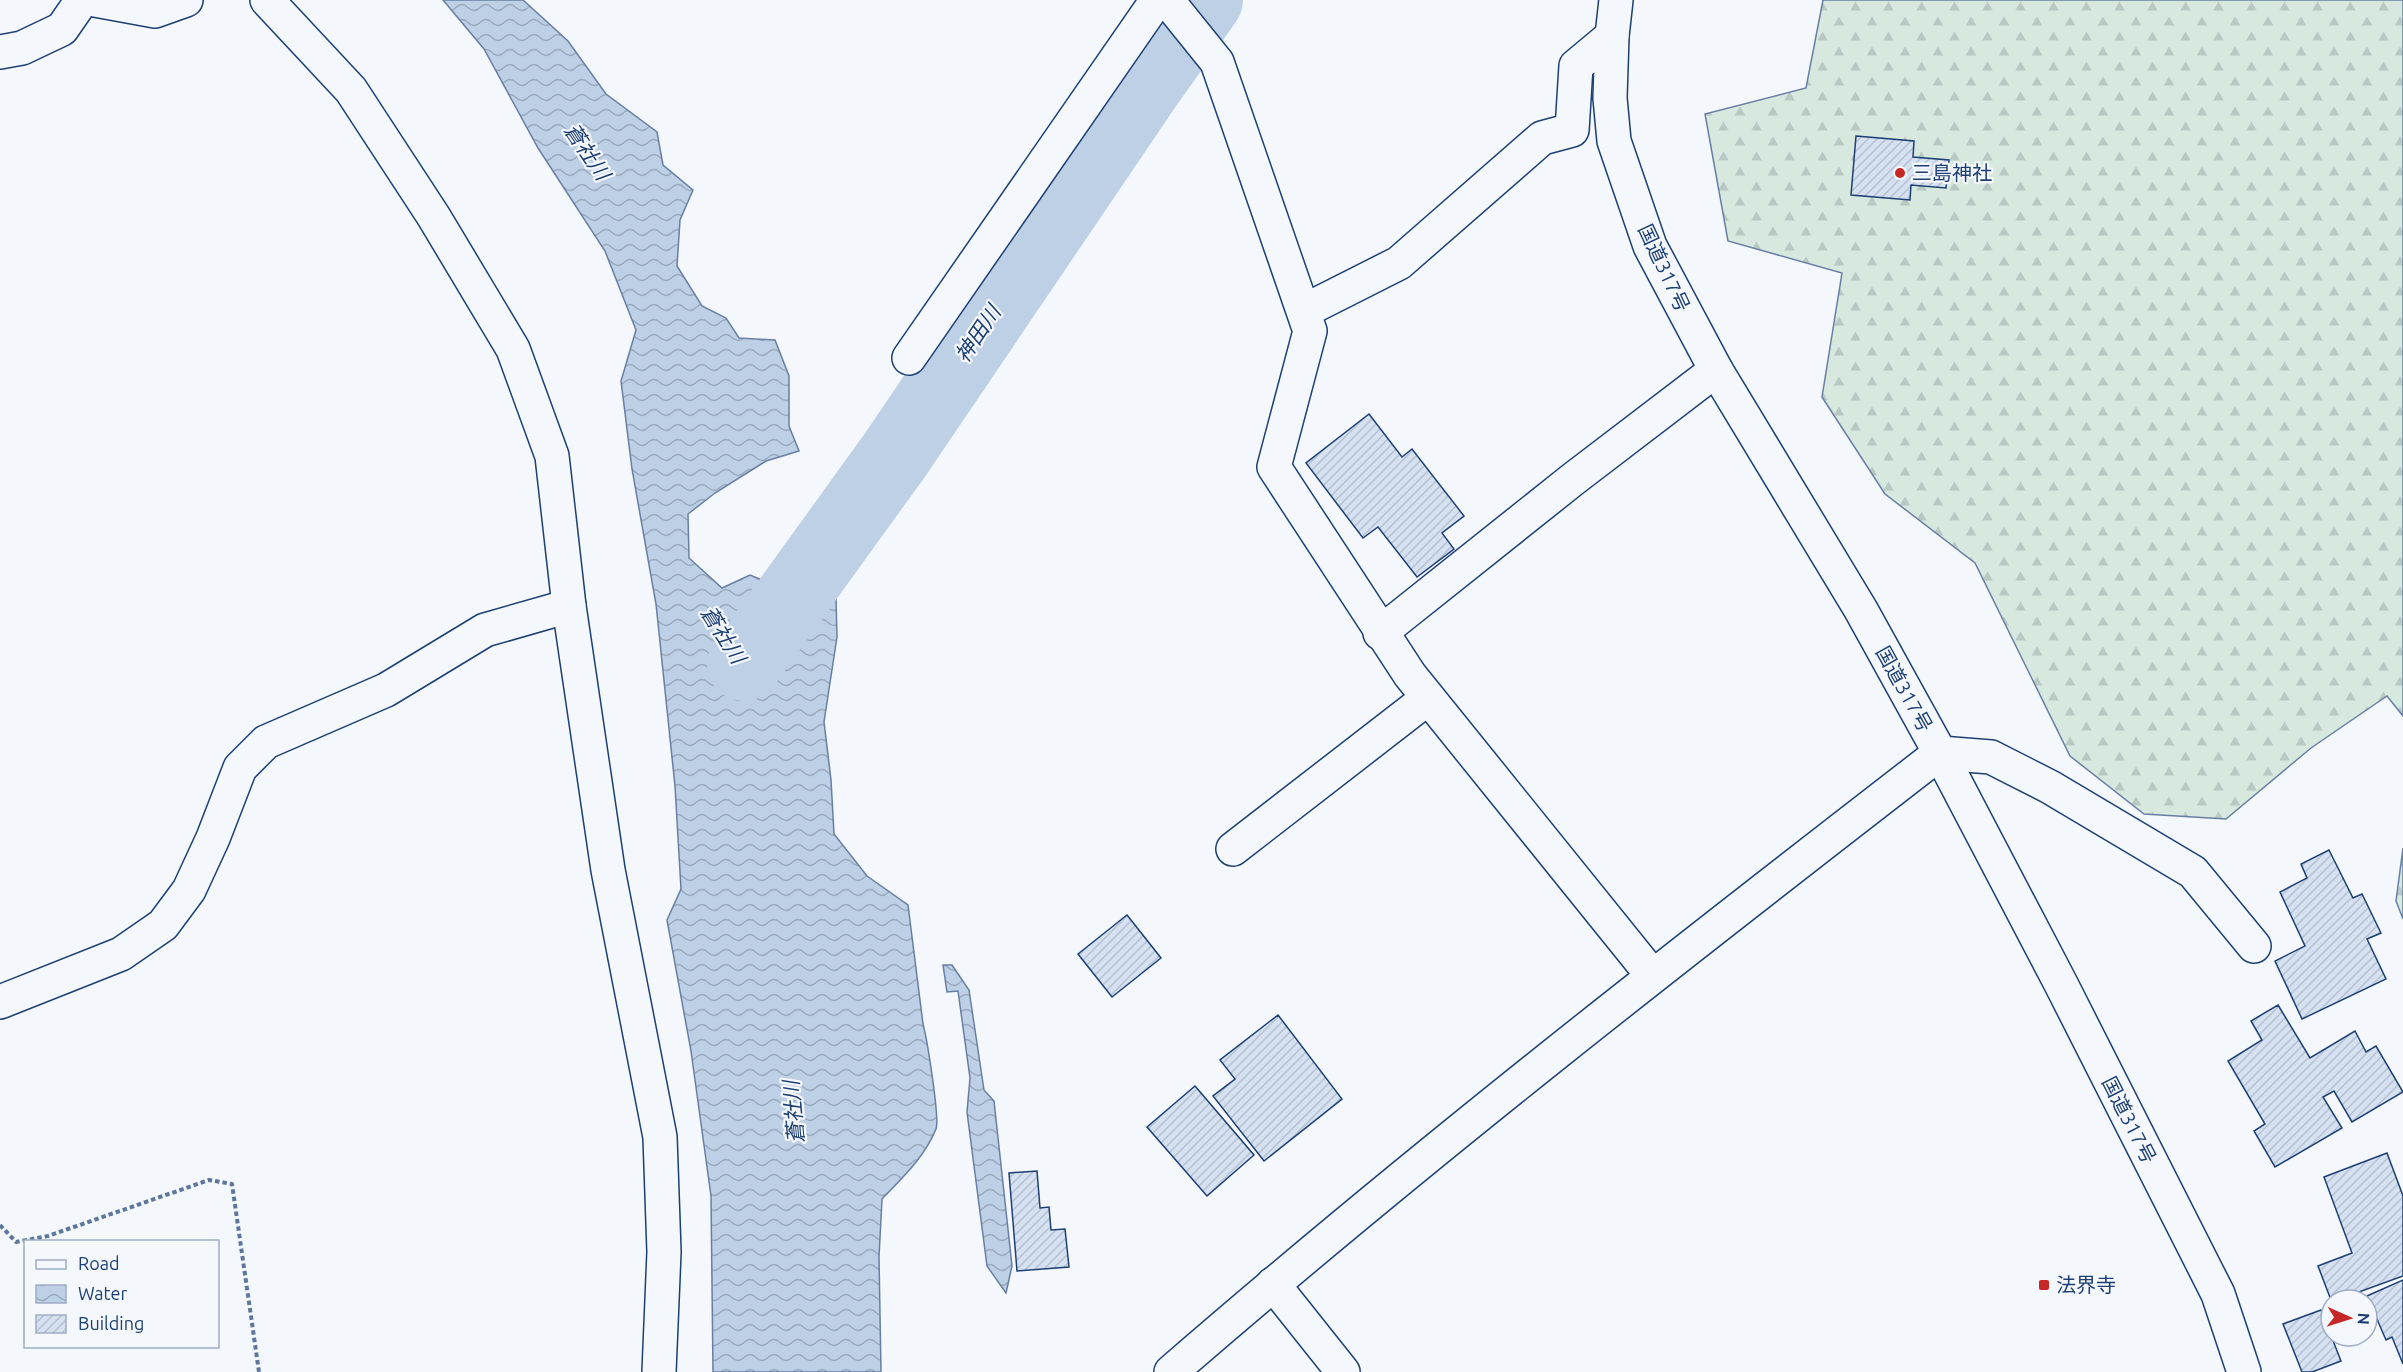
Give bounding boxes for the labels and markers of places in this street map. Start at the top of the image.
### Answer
place label: 三島神社 [1912,161,1992,184]
marker: 三島神社 [1893,166,1907,180]
place label: 法界寺 [2056,1273,2116,1296]
marker: 法界寺 [2037,1278,2051,1292]

